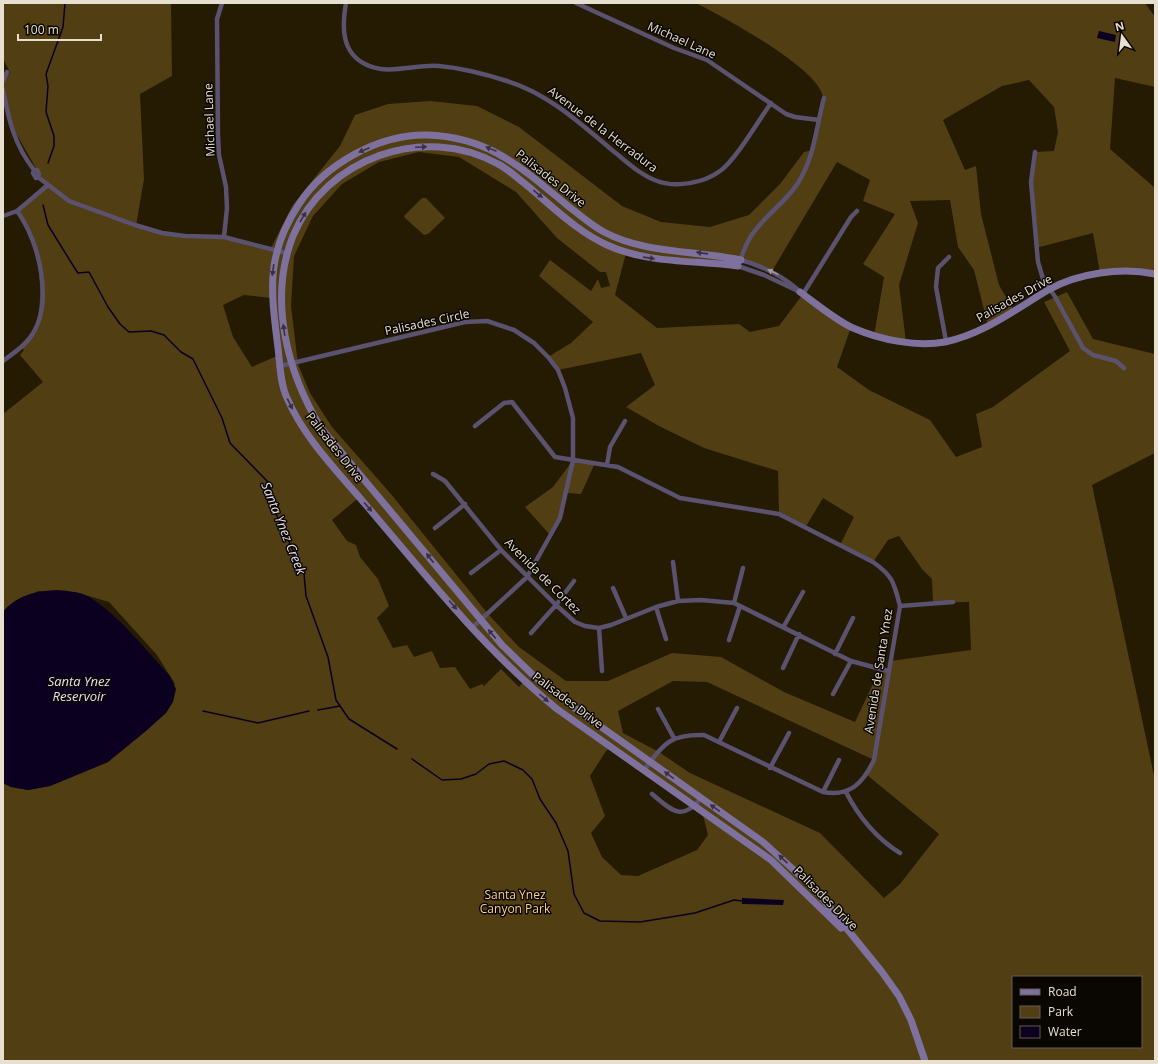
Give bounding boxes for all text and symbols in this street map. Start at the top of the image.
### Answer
scale bar [18,16,101,42]
north arrow [1102,16,1142,56]
street label: Michael Lane [645,17,719,63]
text: N [1113,17,1126,34]
text: 100 m [24,21,59,38]
street label: Avenue de la Herradura [545,82,661,176]
street label: Michael Lane [199,83,219,157]
one-way arrow [415,144,427,151]
street label: Palisades Drive [512,145,590,211]
one-way arrow [485,146,496,152]
one-way arrow [358,147,370,153]
one-way arrow [532,190,543,199]
one-way arrow [299,211,306,223]
one-way arrow [696,250,708,256]
one-way arrow [643,255,655,261]
one-way arrow [270,264,276,276]
one-way arrow [767,269,778,275]
street label: Palisades Drive [973,270,1055,326]
street label: Palisades Circle [383,305,471,339]
one-way arrow [281,324,287,336]
one-way arrow [286,398,293,409]
street label: Palisades Drive [302,408,368,486]
water label: Santa Ynez Creek [257,479,311,577]
one-way arrow [364,502,373,512]
street label: Avenida de Cortez [501,534,585,618]
one-way arrow [426,552,434,563]
one-way arrow [448,600,458,610]
street label: Avenida de Santa Ynez [860,607,896,735]
one-way arrow [488,628,497,639]
street label: Palisades Drive [529,668,607,732]
water label: Santa Ynez Reservoir [48,672,111,705]
one-way arrow [538,694,549,703]
one-way arrow [664,771,675,779]
one-way arrow [709,804,720,812]
one-way arrow [778,854,788,863]
street label: Palisades Drive [790,862,862,934]
park label: Santa Ynez Canyon Park [480,886,551,917]
legend [1012,976,1142,1048]
text: Road [1048,983,1077,1000]
text: Park [1048,1003,1074,1020]
text: Water [1048,1023,1082,1040]

